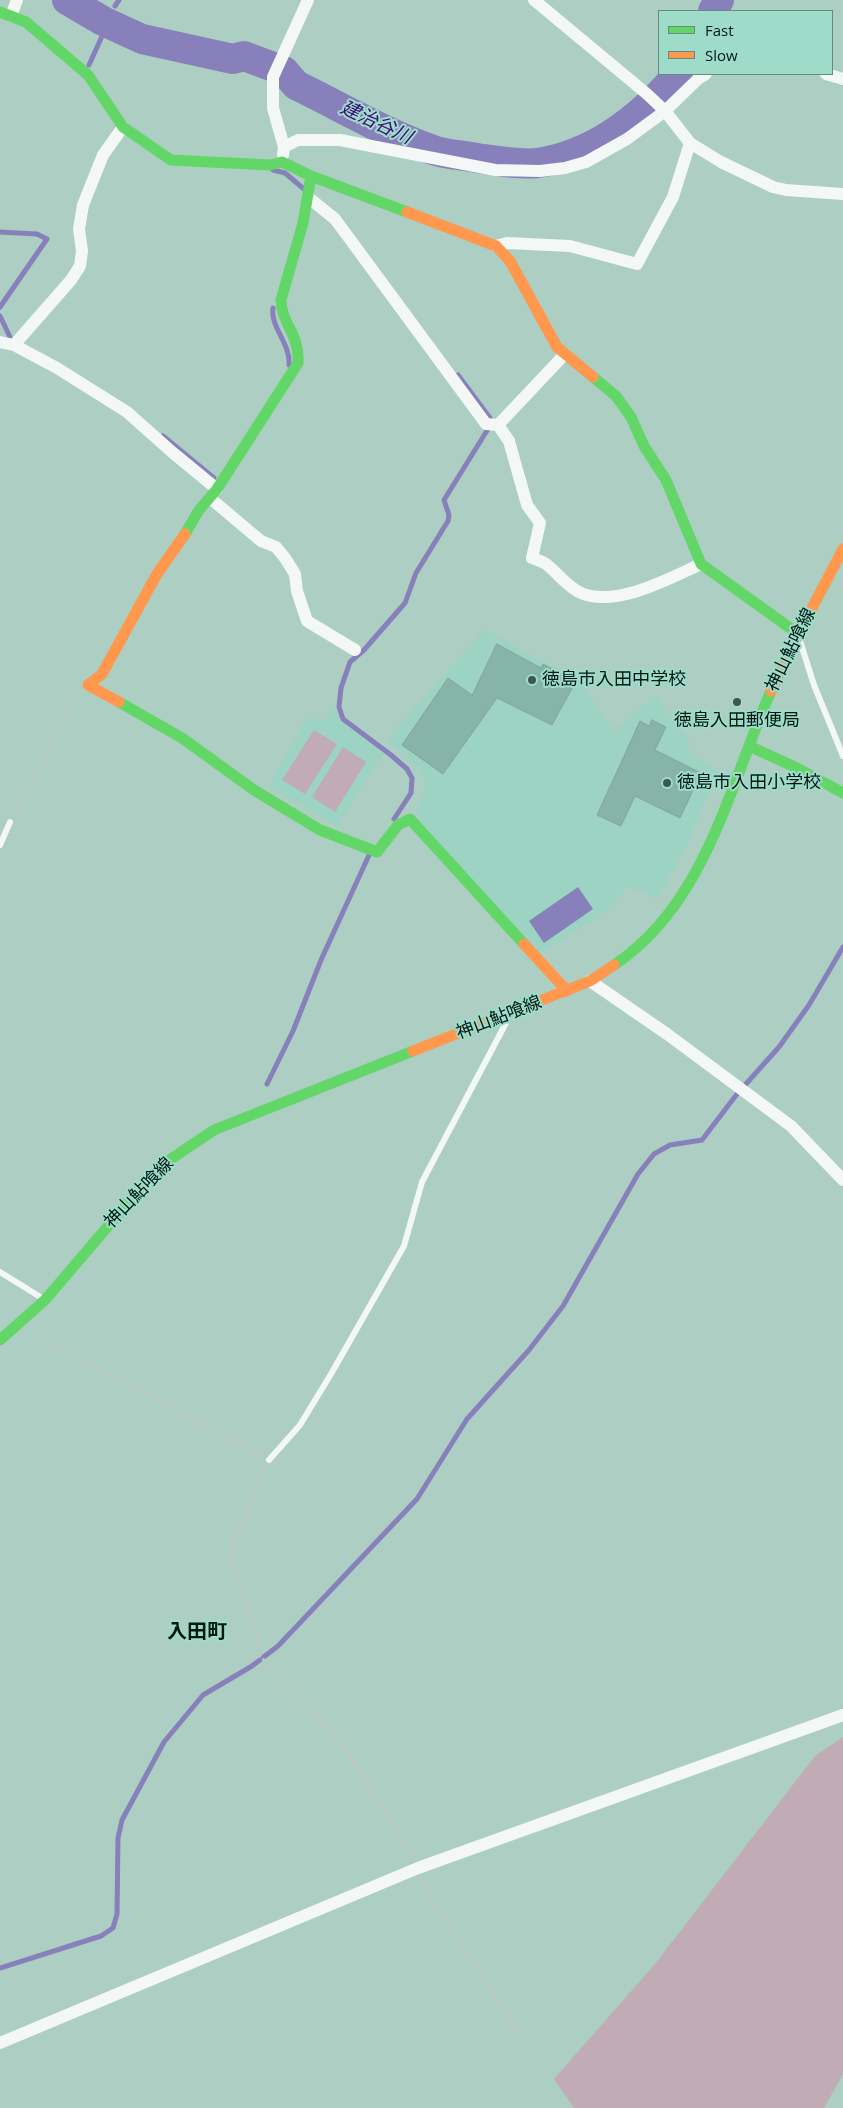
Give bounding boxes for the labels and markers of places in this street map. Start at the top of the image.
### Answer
place label: 徳島市入田中学校 [542,669,686,691]
marker: 徳島市入田中学校 [526,674,538,686]
marker: 徳島入田郵便局 [731,696,743,708]
place label: 徳島入田郵便局 [674,710,800,732]
place label: 徳島市入田小学校 [677,772,821,794]
marker: 徳島市入田小学校 [661,777,673,789]

